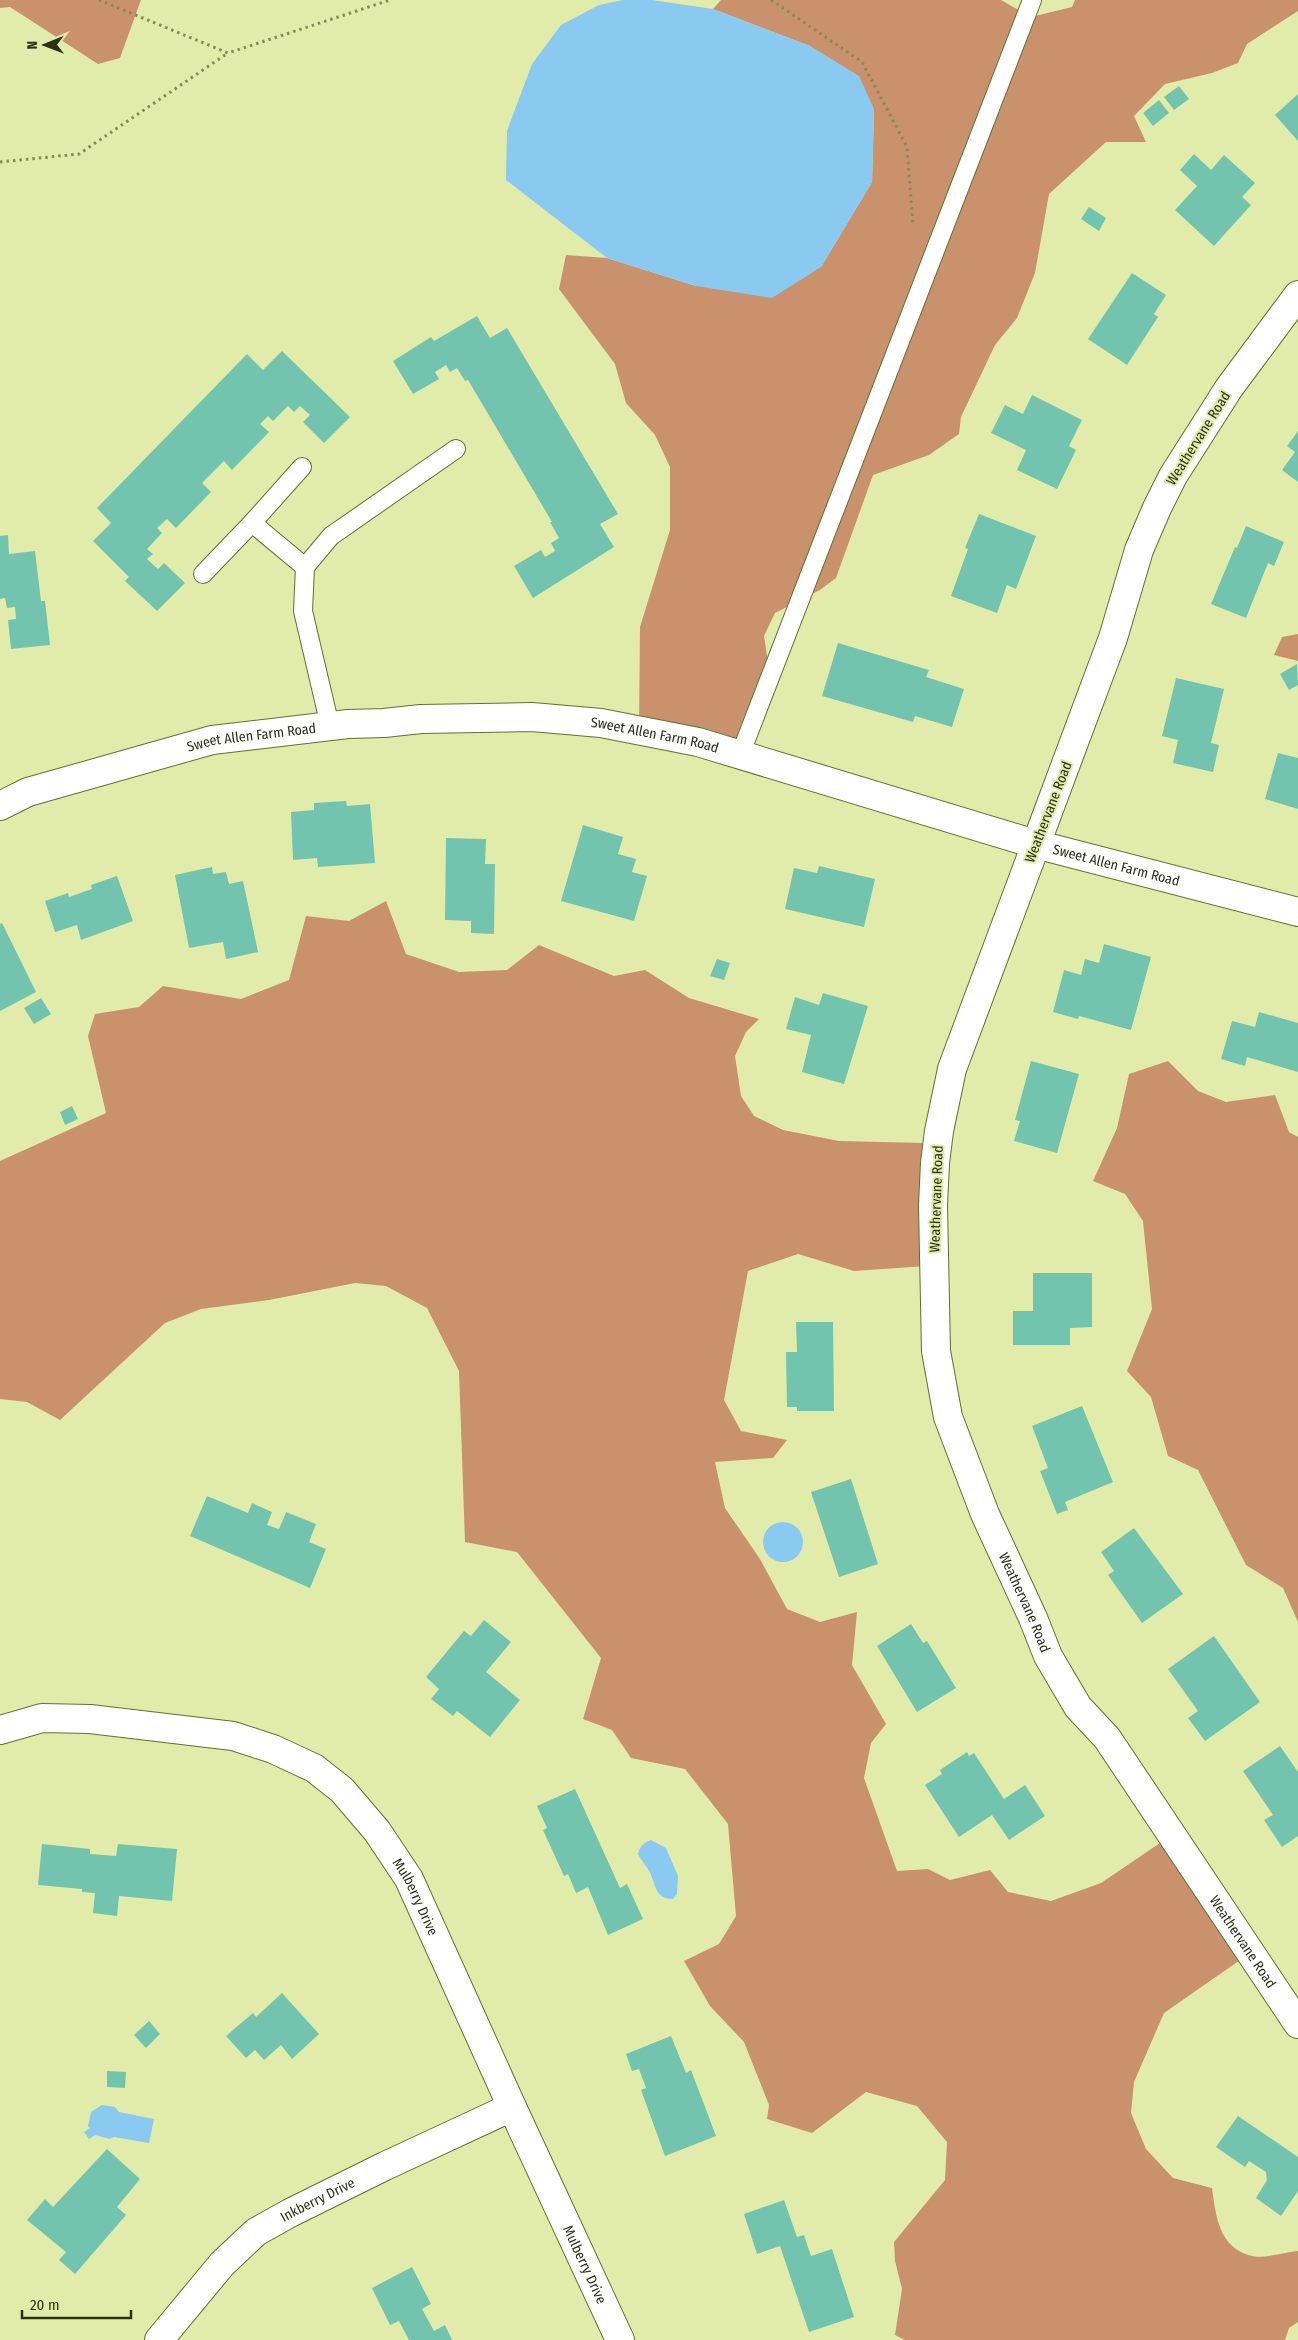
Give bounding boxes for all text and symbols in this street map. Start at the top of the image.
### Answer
north arrow [20,20,70,70]
text: N [24,41,41,50]
street label: Weathervane Road [1163,388,1234,488]
street label: Sweet Allen Farm Road [590,714,721,757]
street label: Sweet Allen Farm Road [185,720,317,756]
street label: Weathervane Road [1021,759,1076,865]
street label: Sweet Allen Farm Road [1051,841,1182,890]
street label: Weathervane Road [926,1145,947,1253]
street label: Weathervane Road [995,1550,1054,1655]
street label: Mulberry Drive [389,1855,441,1938]
street label: Weathervane Road [1206,1893,1280,1991]
street label: Inkberry Drive [278,2174,358,2226]
street label: Mulberry Drive [559,2223,610,2307]
scale bar [22,2288,131,2320]
text: 20 m [30,2296,60,2314]

